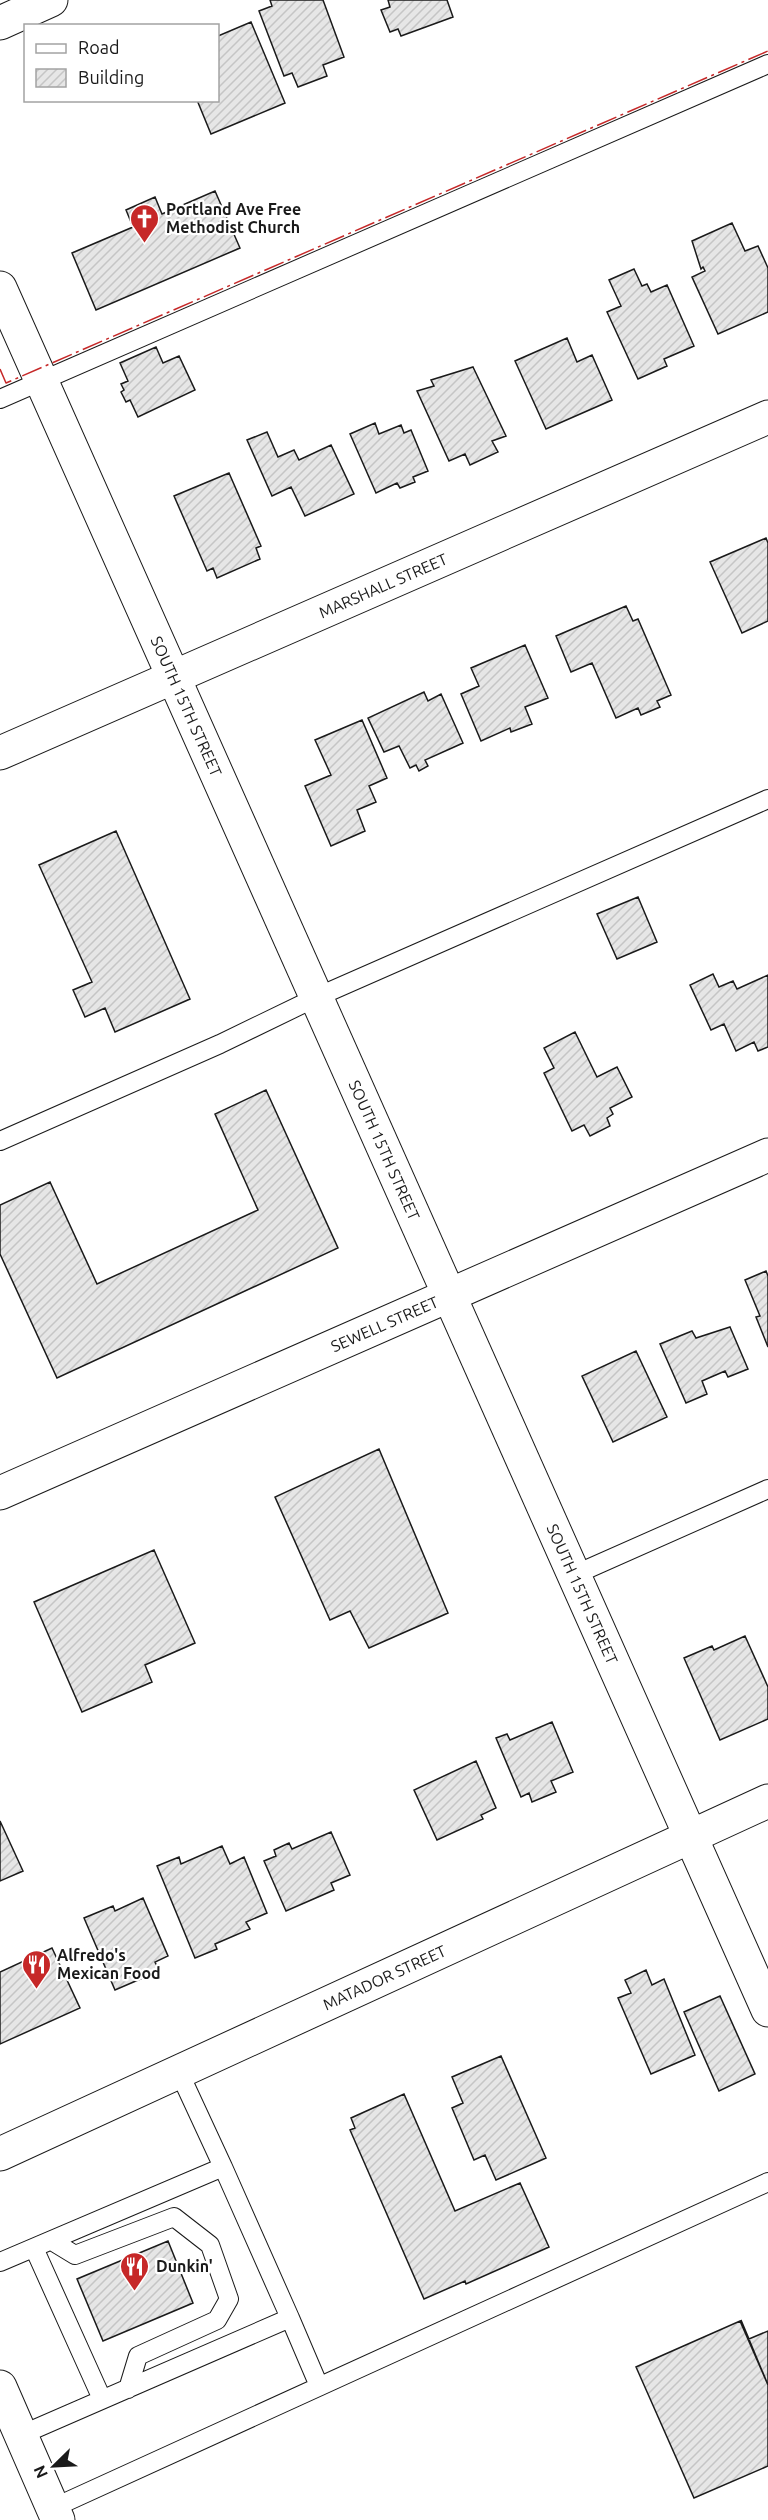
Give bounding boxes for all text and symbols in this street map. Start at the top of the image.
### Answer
legend [24,24,219,102]
text: Road [78,37,120,57]
text: Building [78,67,144,87]
place label: Portland Ave Free Methodist Church [166,200,301,236]
church icon: Portland Ave Free Methodist Church [129,202,161,244]
street label: MARSHALL STREET [316,549,450,621]
street label: SOUTH 15TH STREET [147,633,226,779]
street label: SOUTH 15TH STREET [345,1077,424,1223]
street label: SEWELL STREET [328,1292,441,1355]
street label: SOUTH 15TH STREET [543,1521,622,1667]
street label: MATADOR STREET [320,1941,449,2013]
place label: Alfredo's Mexican Food [57,1946,161,1982]
restaurant icon: Alfredo's Mexican Food [20,1948,52,1990]
restaurant icon: Dunkin' [119,2250,151,2292]
place label: Dunkin' [156,2257,213,2275]
north arrow [24,2436,84,2496]
text: N [30,2463,51,2481]

